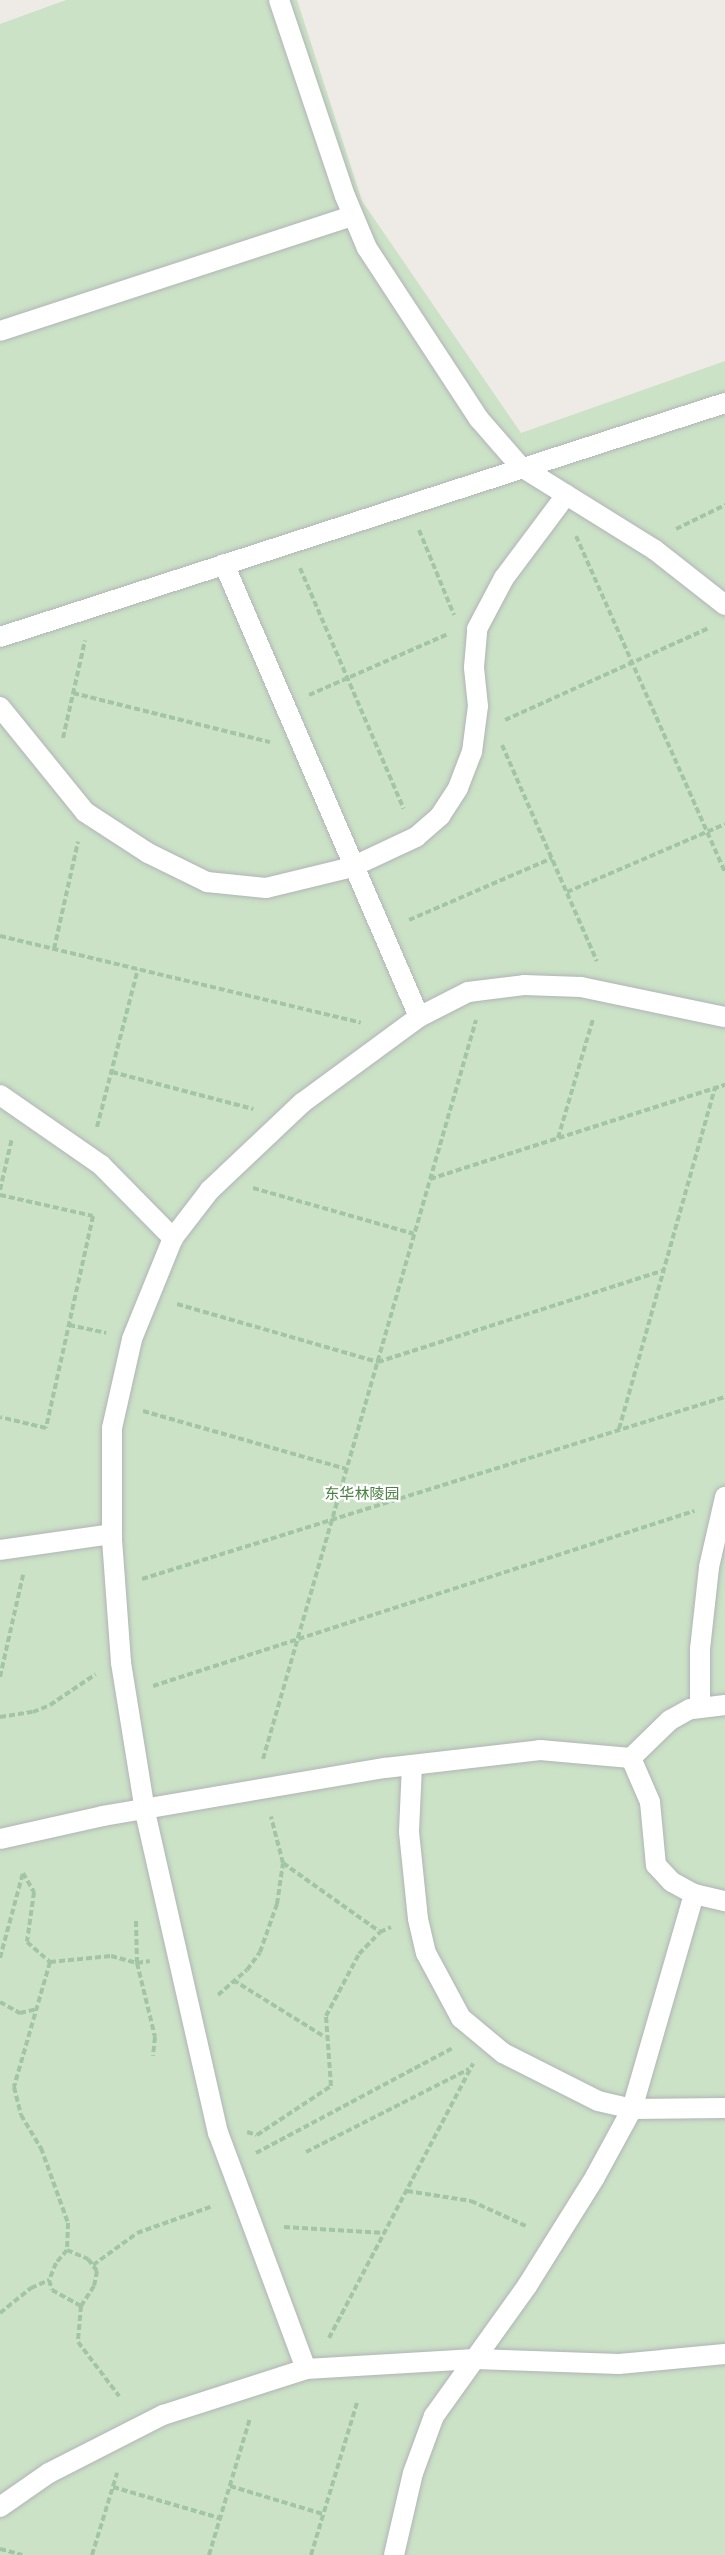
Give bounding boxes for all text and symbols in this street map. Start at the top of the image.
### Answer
park label: 东华林陵园 [325,1485,399,1503]

